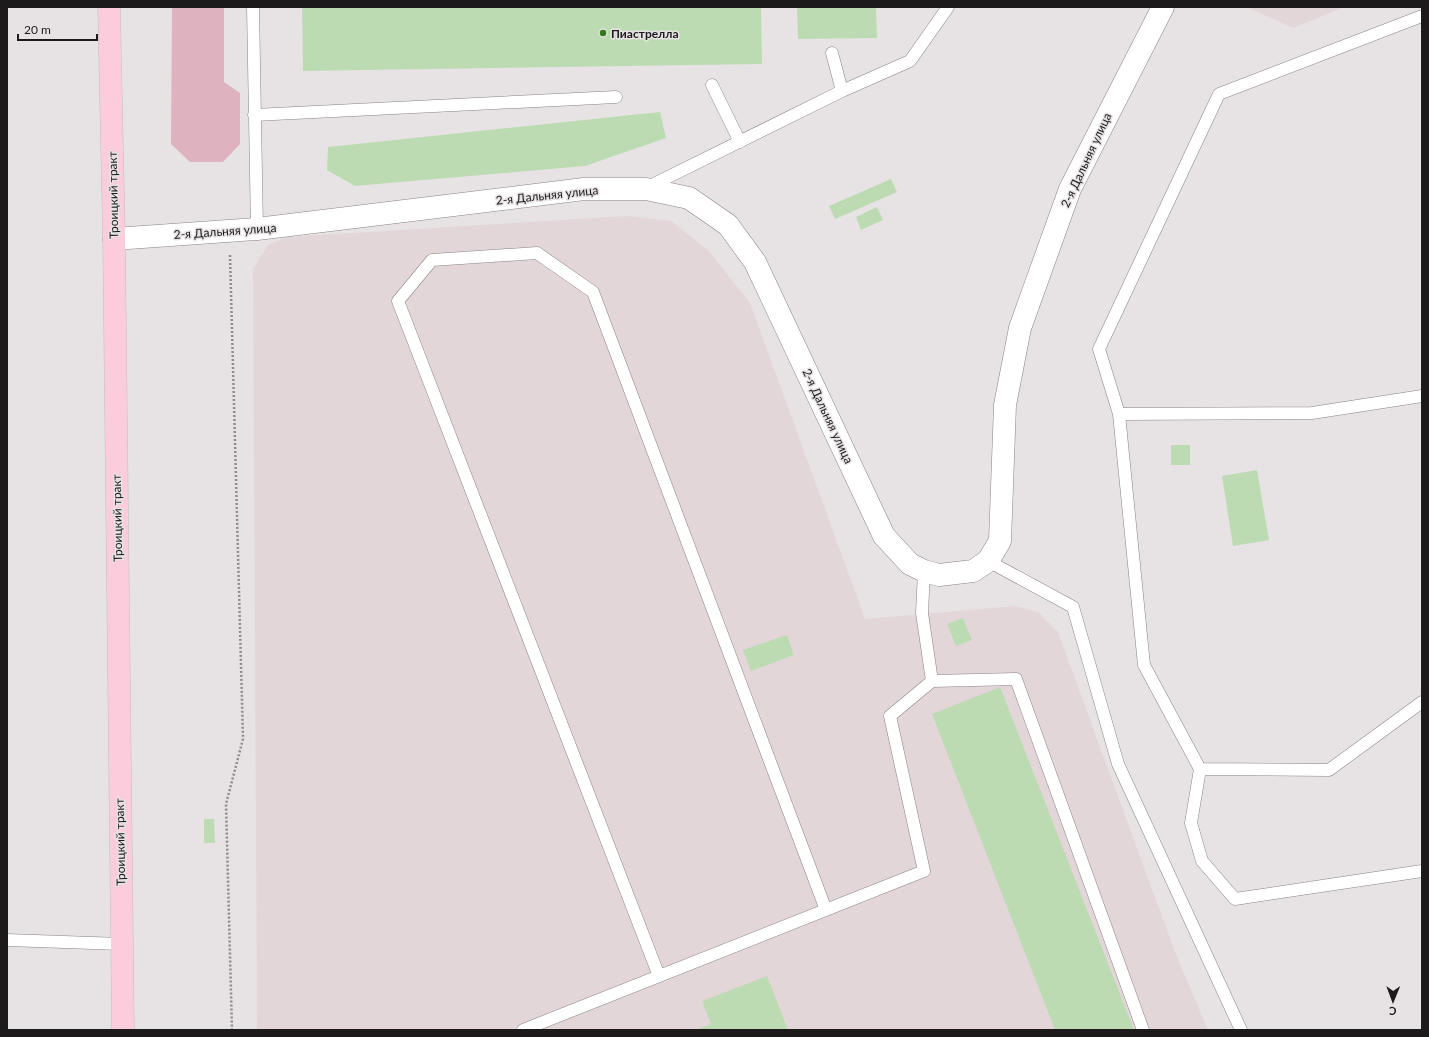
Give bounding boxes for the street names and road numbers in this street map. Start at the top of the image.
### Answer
street label: 2-я Дальняя улица [1057,110,1115,210]
street label: Троицкий тракт [105,151,121,239]
street label: 2-я Дальняя улица [495,182,599,208]
street label: 2-я Дальняя улица [173,220,277,242]
street label: 2-я Дальняя улица [799,366,857,466]
street label: Троицкий тракт [109,474,125,562]
street label: Троицкий тракт [112,798,128,886]

